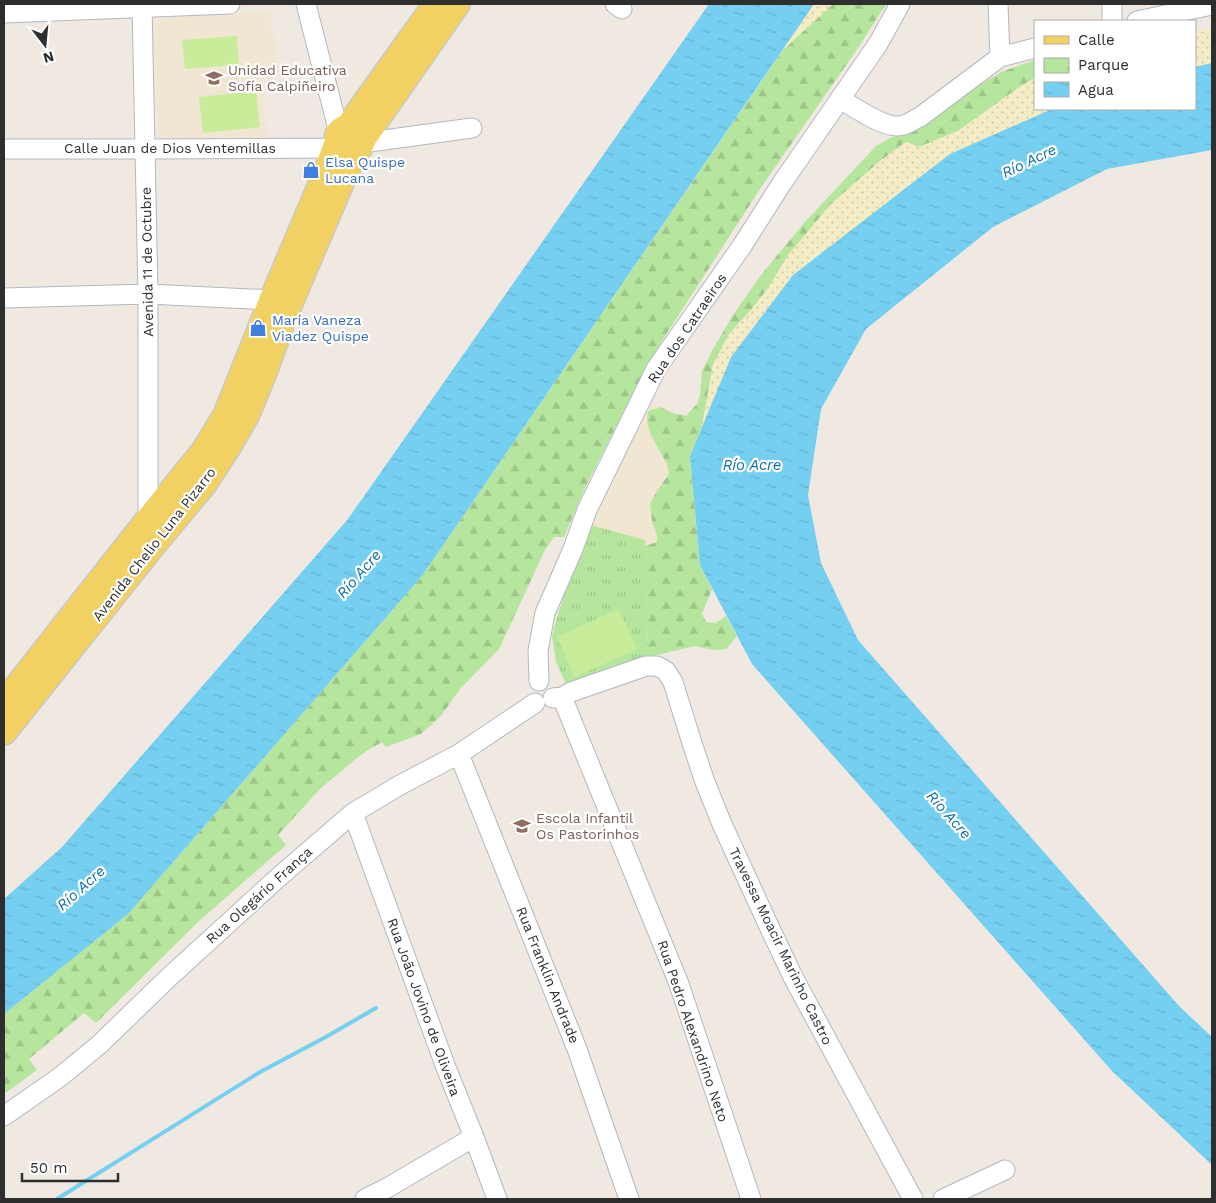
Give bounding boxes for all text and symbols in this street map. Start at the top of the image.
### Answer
north arrow [20,20,70,70]
legend [1034,20,1196,110]
text: Calle [1078,31,1115,49]
text: N [41,48,56,67]
text: Parque [1078,56,1129,74]
place label: Unidad Educativa Sofía Calpiñeiro [228,62,347,94]
school or university icon: Unidad Educativa Sofía Calpiñeiro [204,68,224,88]
text: Agua [1078,81,1114,99]
street label: Calle Juan de Dios Ventemillas [64,140,276,156]
water label: Río Acre [999,140,1059,182]
place label: Elsa Quispe Lucana [325,154,405,186]
shop icon: Elsa Quispe Lucana [301,160,321,180]
street label: Avenida 11 de Octubre [138,187,156,337]
street label: Rua dos Catraeiros [644,270,730,386]
place label: María Vaneza Viadez Quispe [272,312,369,344]
shop icon: María Vaneza Viadez Quispe [248,318,268,338]
water label: Río Acre [723,456,781,474]
street label: Avenida Chelio Luna Pizarro [89,464,219,624]
water label: Río Acre [333,546,385,602]
water label: Río Acre [923,787,975,843]
place label: Escola Infantil Os Pastorinhos [536,810,639,842]
school or university icon: Escola Infantil Os Pastorinhos [512,816,532,836]
street label: Rua Olegário França [203,843,315,947]
street label: Travessa Moacir Marinho Castro [726,845,836,1047]
water label: Río Acre [53,862,109,914]
street label: Rua Franklin Andrade [513,904,583,1046]
street label: Rua João Jovino de Oliveira [384,916,464,1098]
street label: Rua Pedro Alexandrino Neto [654,938,732,1124]
scale bar [22,1150,119,1182]
text: 50 m [30,1159,67,1177]

